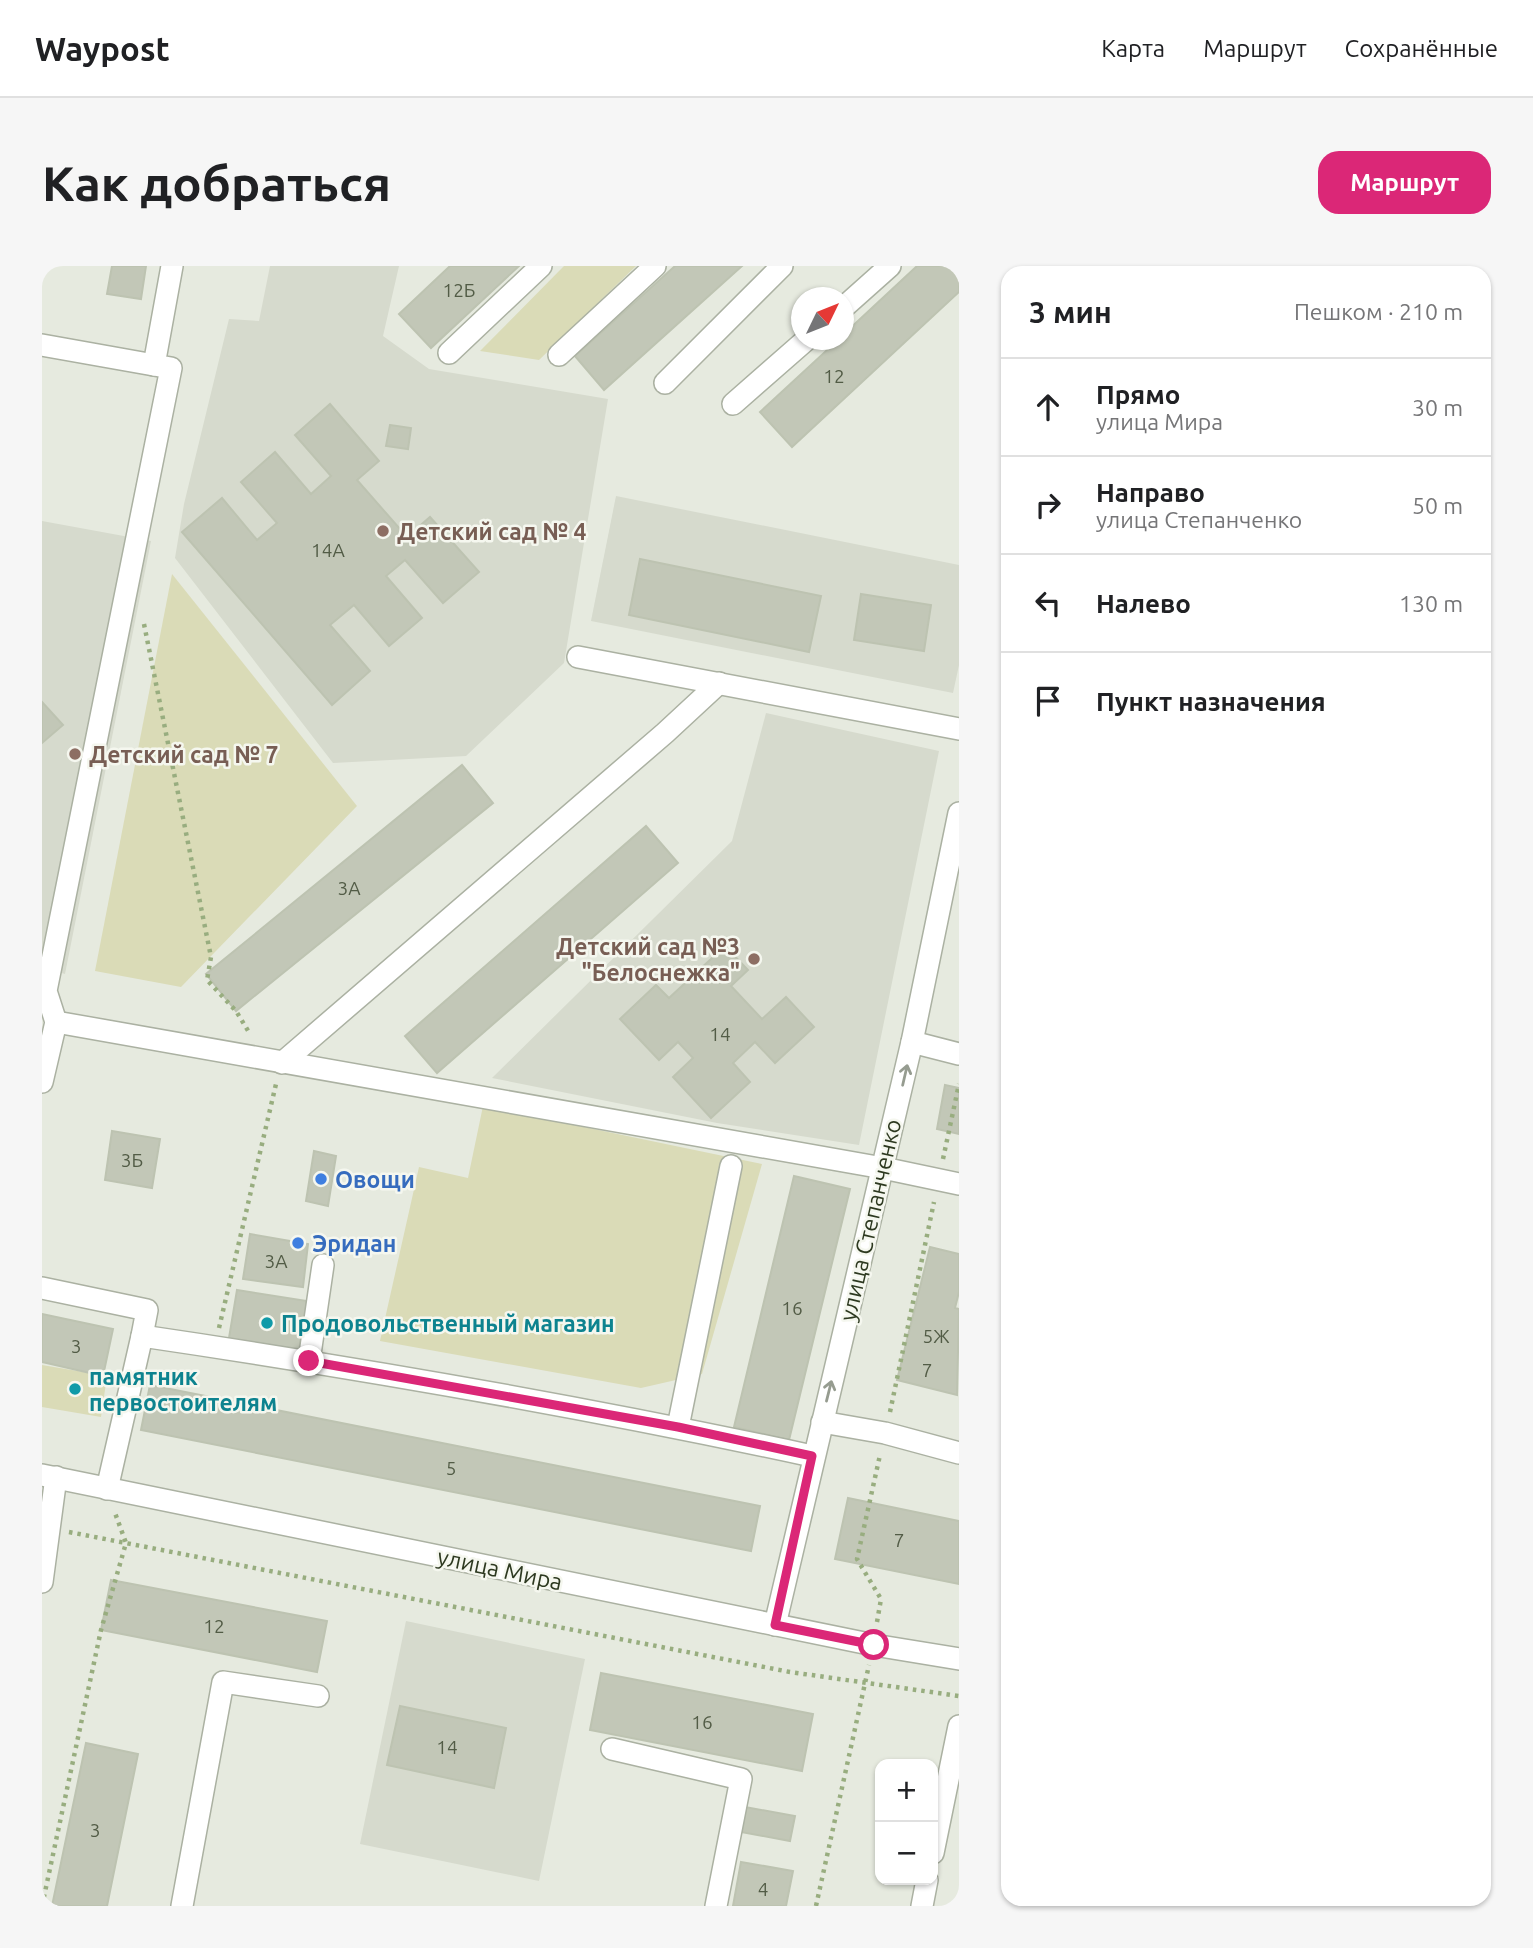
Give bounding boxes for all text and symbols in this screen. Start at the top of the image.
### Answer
text: Waypost [35,30,170,67]
text: Карта [1101,35,1165,62]
text: Маршрут [1203,35,1307,62]
text: Сохранённые [1345,35,1498,62]
button: Маршрут [1318,151,1491,214]
text: Как добраться [42,155,391,210]
house number: 12Б [442,279,476,301]
north arrow [791,287,854,350]
text: 3 мин [1029,295,1112,329]
text: Пешком · 210 m [1294,299,1463,324]
house number: 12 [823,365,845,387]
text: Прямо [1096,380,1180,409]
icon: ahead [1029,388,1067,426]
text: 30 m [1412,395,1463,420]
text: улица Мира [1096,409,1223,434]
text: Направо [1096,478,1205,507]
icon: right [1029,486,1067,524]
text: 50 m [1412,493,1463,518]
text: улица Степанченко [1096,507,1302,532]
place label: Детский сад № 4 [397,519,586,544]
marker: Детский сад № 4 [375,523,391,539]
house number: 14А [311,539,346,561]
icon: left [1029,584,1067,622]
text: Налево [1096,589,1191,618]
text: 130 m [1399,591,1463,616]
icon: arrive [1029,682,1067,720]
text: Пункт назначения [1096,687,1326,716]
place label: Детский сад № 7 [89,742,278,767]
marker: Детский сад № 7 [67,746,83,762]
house number: 3А [337,877,361,899]
place label: Детский сад №3 "Белоснежка" [556,934,740,985]
marker: Детский сад №3 "Белоснежка" [746,951,762,967]
house number: 14 [709,1023,731,1045]
one-way arrow [898,1064,912,1087]
street label: улица Степанченко [835,1117,905,1323]
house number: 3Б [121,1149,143,1171]
place label: Овощи [335,1167,415,1192]
marker: Овощи [313,1171,329,1187]
place label: Эридан [312,1231,396,1256]
marker: Эридан [290,1235,306,1251]
house number: 3А [264,1250,288,1272]
house number: 16 [781,1297,803,1319]
place label: Продовольственный магазин [281,1311,615,1336]
marker: Продовольственный магазин [259,1315,275,1331]
house number: 5Ж [922,1325,950,1347]
house number: 3 [71,1335,81,1357]
route end [293,1345,324,1376]
house number: 7 [922,1359,932,1381]
place label: памятник первостоителям [89,1364,277,1415]
one-way arrow [823,1380,836,1403]
marker: памятник первостоителям [67,1381,83,1397]
house number: 5 [446,1457,456,1479]
house number: 7 [894,1529,904,1551]
street label: улица Мира [435,1544,565,1594]
house number: 12 [203,1615,225,1637]
route start [858,1629,889,1660]
house number: 16 [691,1711,713,1733]
house number: 14 [436,1736,458,1758]
map controls [875,1759,938,1885]
button: + [875,1759,938,1822]
house number: 3 [90,1819,100,1841]
button: − [875,1822,938,1885]
house number: 4 [758,1878,768,1900]

